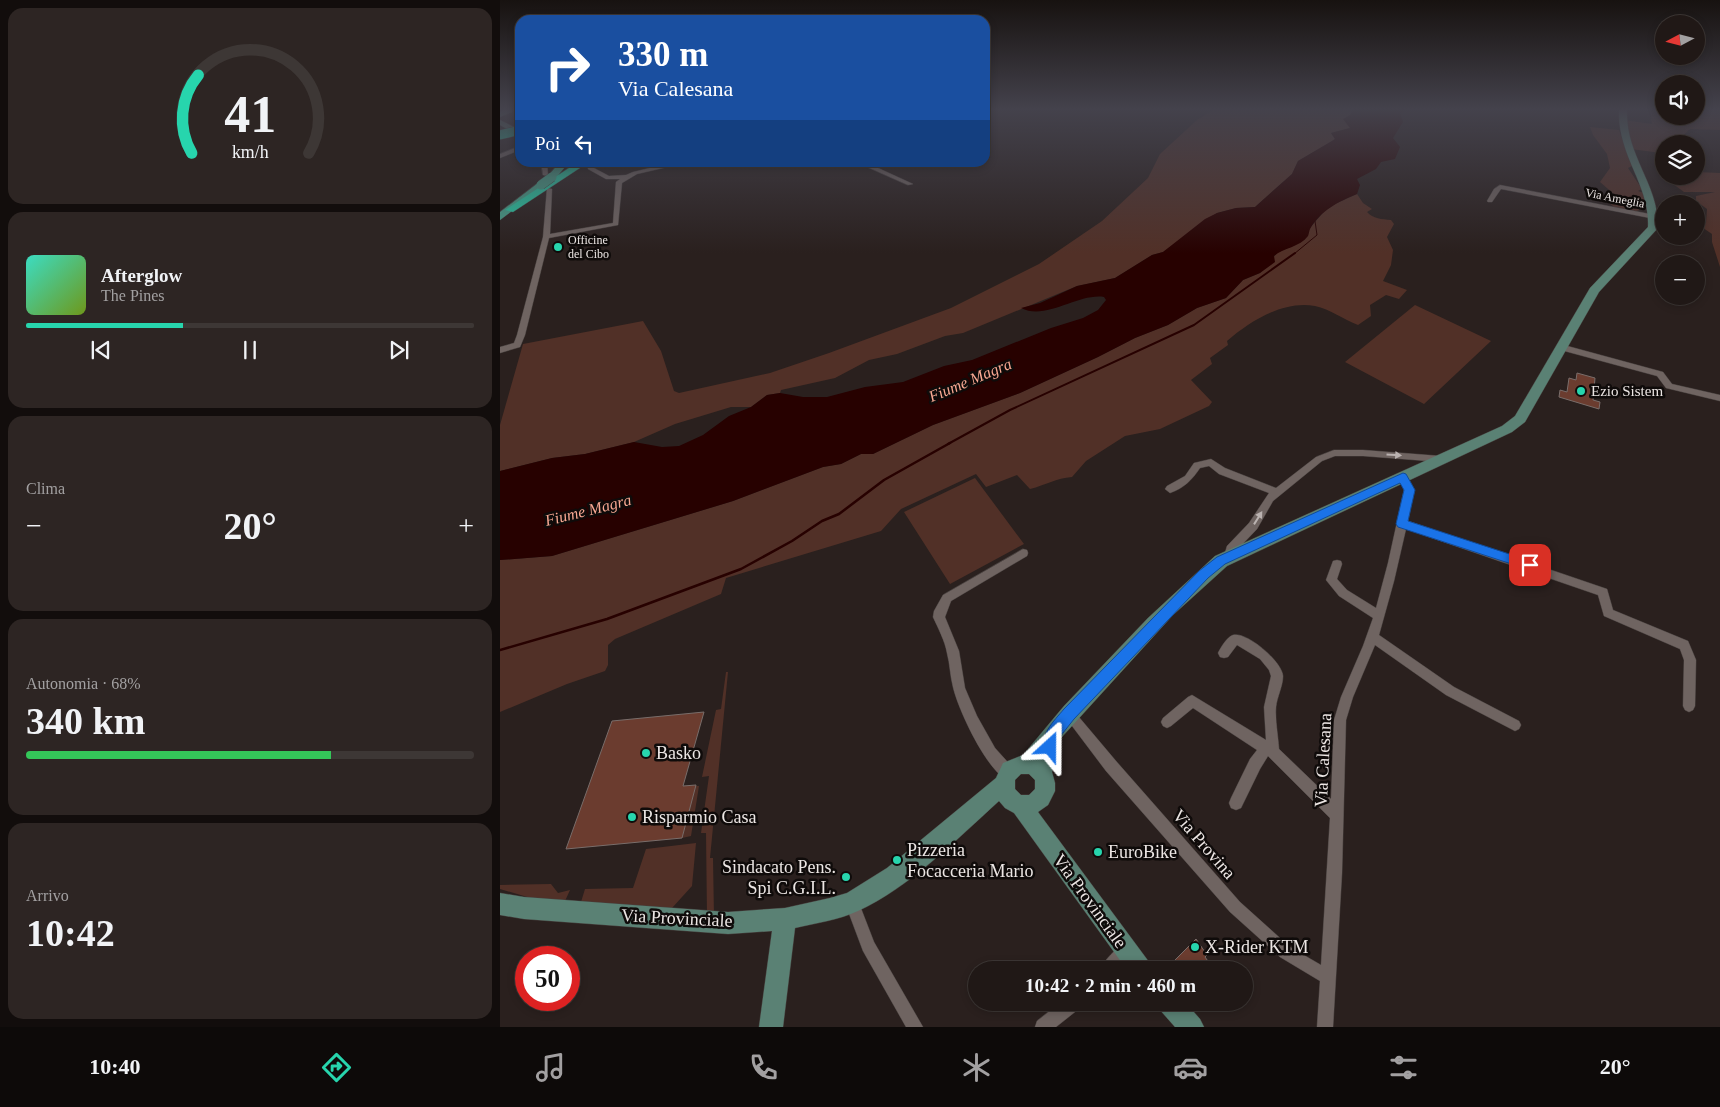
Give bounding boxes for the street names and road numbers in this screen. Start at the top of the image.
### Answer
street label: Via Ameglia [1584,185,1647,211]
street label: Via Calesana [1311,712,1335,808]
street label: Via Provina [1168,805,1240,883]
street label: Via Provinciale [1049,850,1131,952]
street label: Via Provinciale [621,905,733,931]

